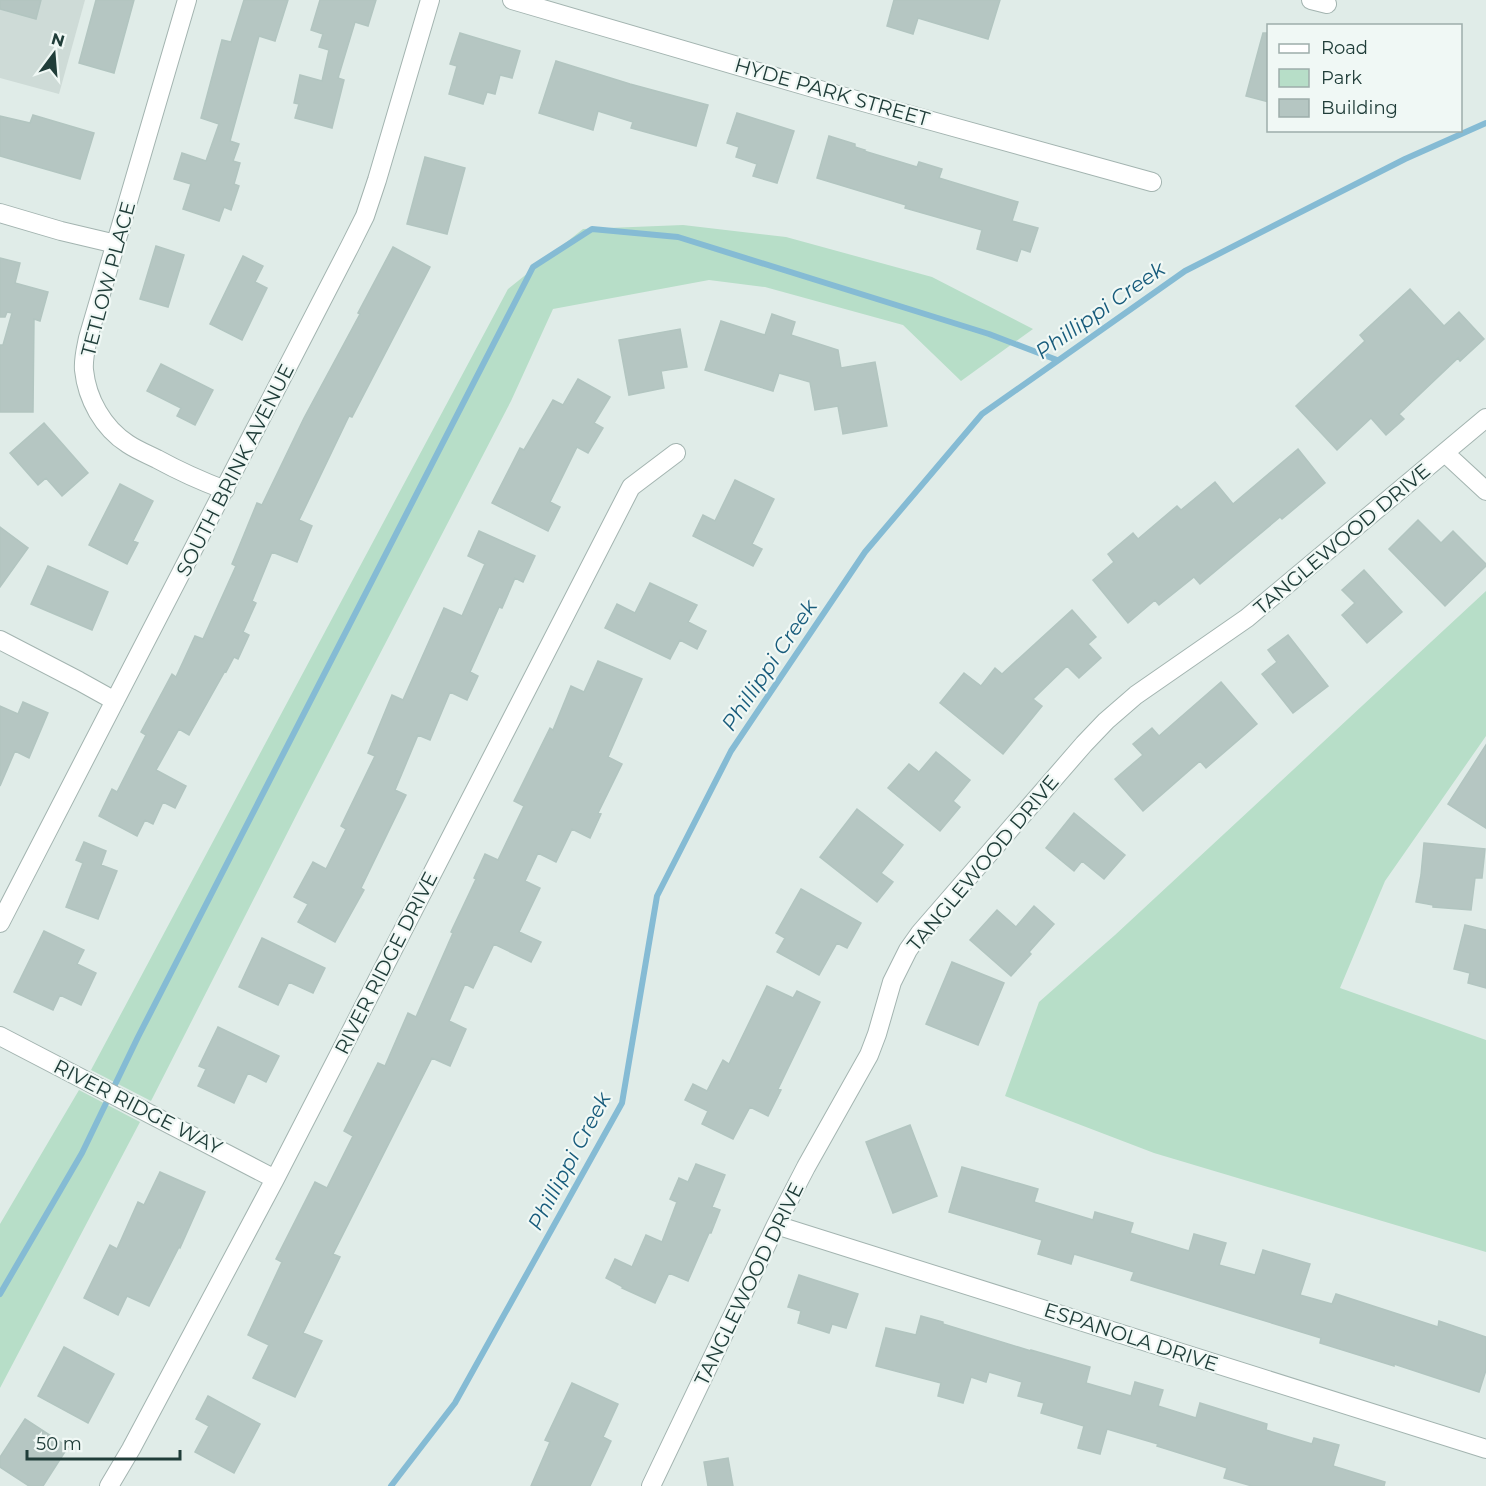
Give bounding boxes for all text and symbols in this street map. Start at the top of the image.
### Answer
north arrow [24,24,84,84]
legend [1267,24,1462,132]
text: N [49,29,67,51]
text: Road [1321,37,1368,59]
street label: HYDE PARK STREET [732,53,933,131]
text: Park [1321,67,1362,89]
text: Building [1321,97,1398,119]
street label: TETLOW PLACE [76,199,140,359]
water label: Phillippi Creek [1030,255,1171,364]
street label: SOUTH BRINK AVENUE [171,360,299,580]
street label: TANGLEWOOD DRIVE [1249,458,1435,620]
water label: Phillippi Creek [716,593,823,735]
street label: TANGLEWOOD DRIVE [902,770,1064,956]
street label: RIVER RIDGE DRIVE [329,868,443,1058]
street label: RIVER RIDGE WAY [50,1054,226,1160]
water label: Phillippi Creek [522,1086,617,1234]
street label: TANGLEWOOD DRIVE [689,1179,809,1389]
street label: ESPANOLA DRIVE [1041,1298,1221,1376]
scale bar [27,1423,180,1461]
text: 50 m [36,1433,82,1455]

